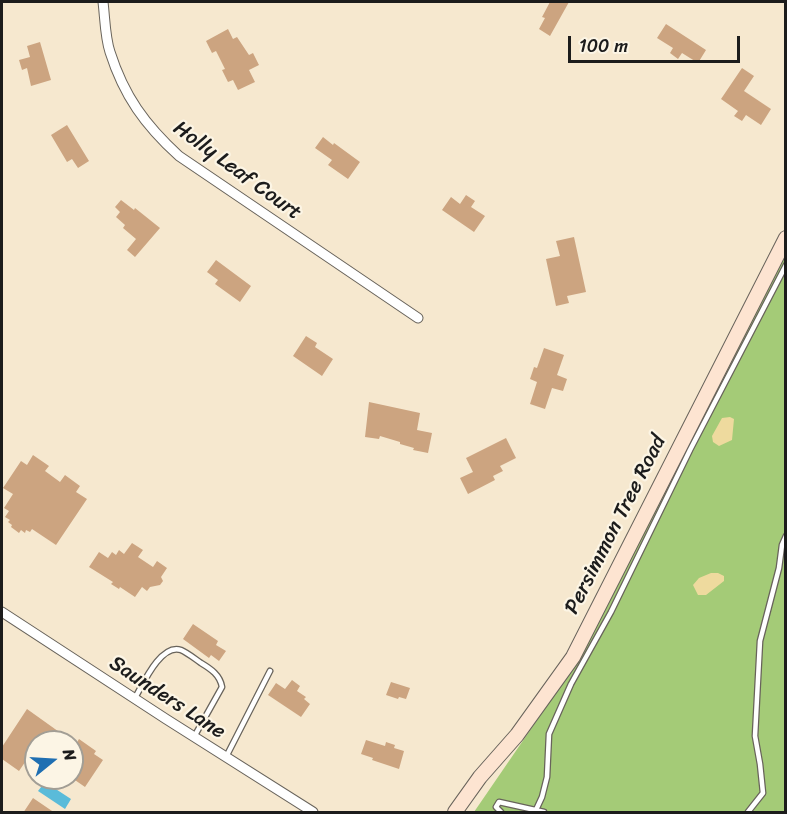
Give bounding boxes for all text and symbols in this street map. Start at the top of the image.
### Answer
scale bar [571,24,744,62]
text: 100 m [579,30,628,62]
street label: Holly Leaf Court [168,116,306,226]
street label: Persimmon Tree Road [560,431,672,619]
street label: Saunders Lane [104,651,230,745]
north arrow [24,730,84,790]
text: N [54,745,85,765]

